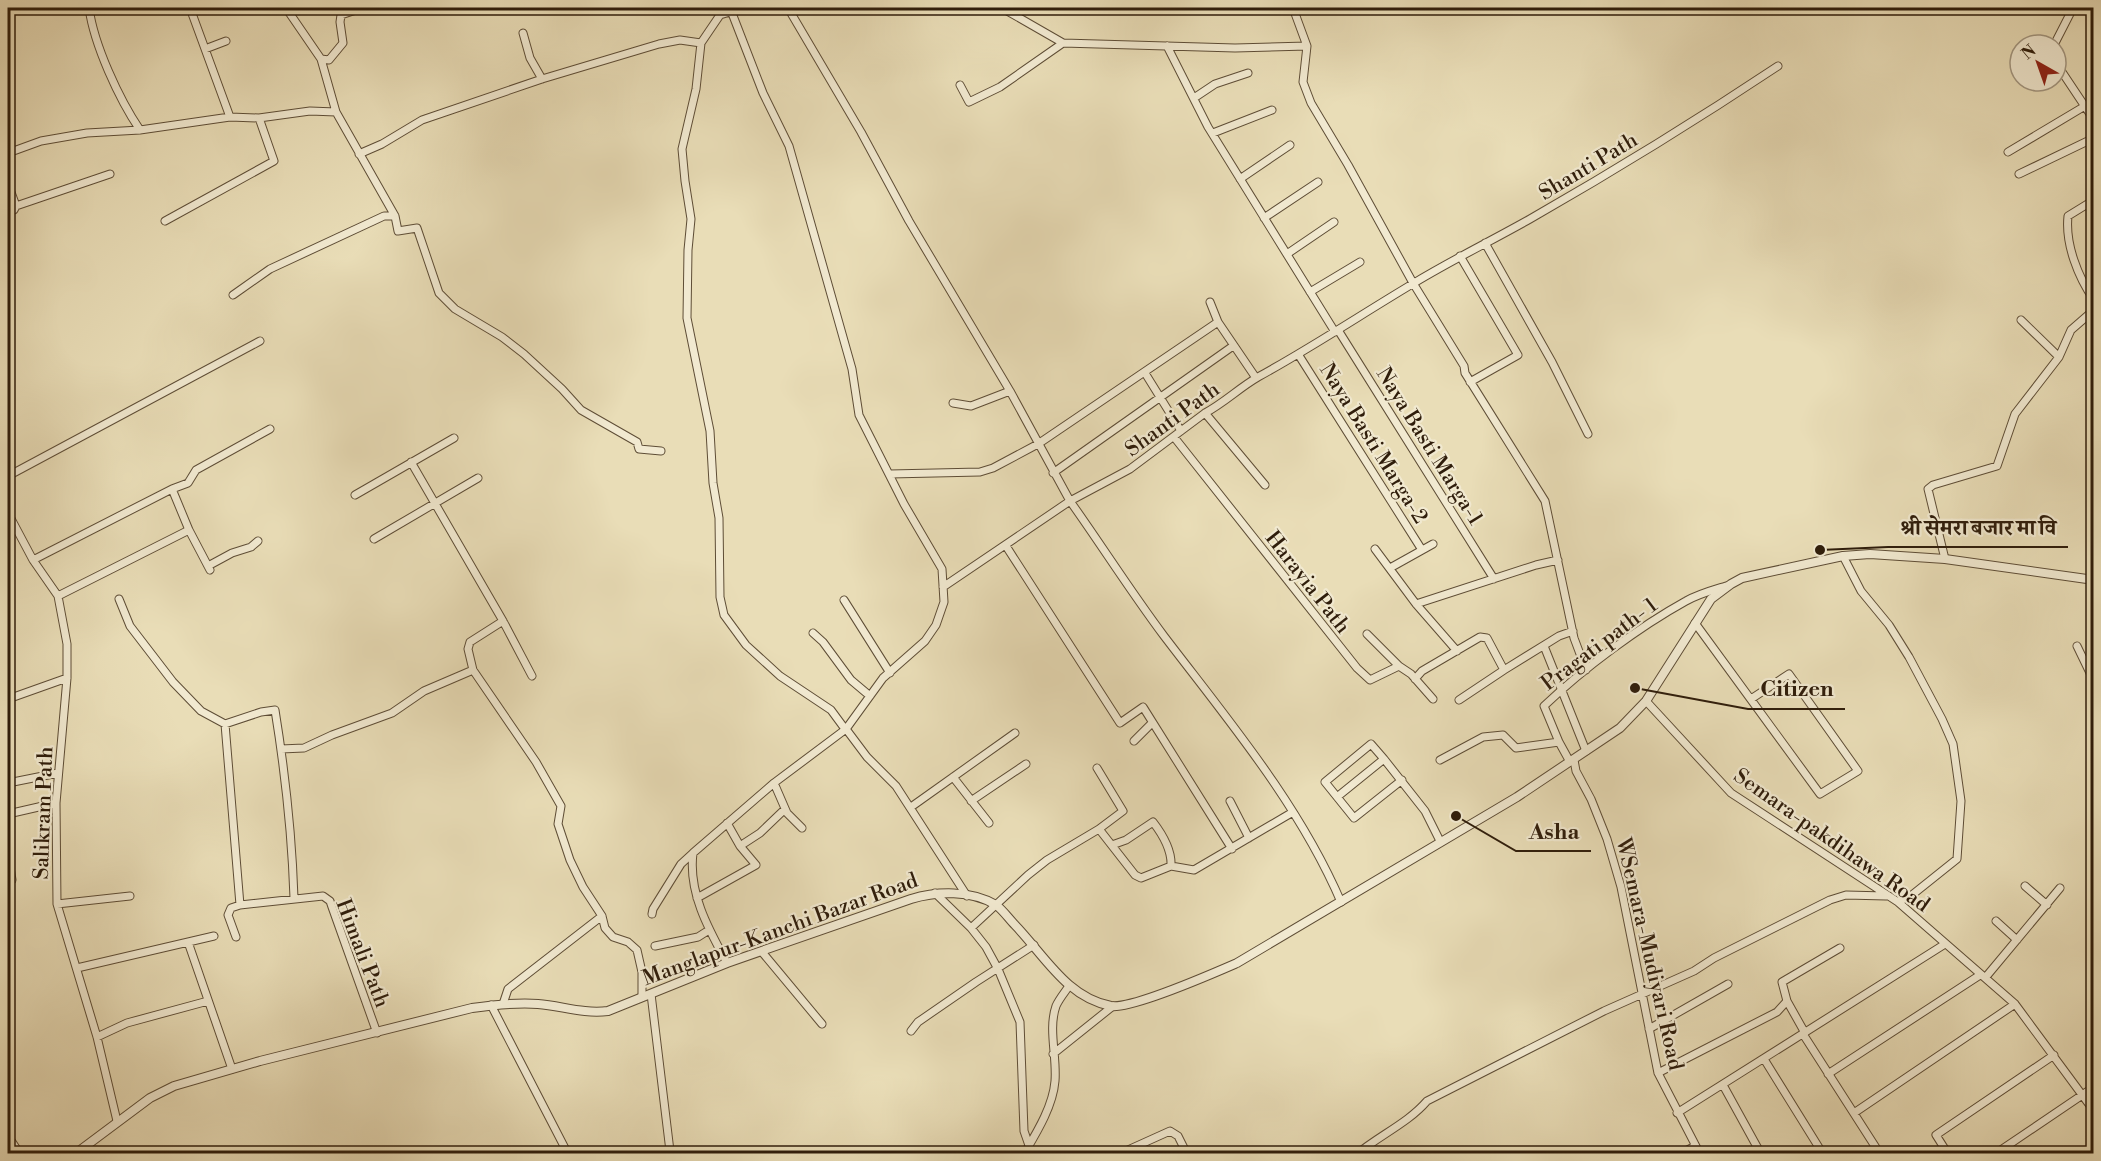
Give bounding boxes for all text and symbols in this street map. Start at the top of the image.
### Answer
north arrow [2008,33,2068,93]
text: N [2018,40,2041,64]
street label: Shanti Path [1534,127,1643,206]
street label: Naya Basti Marga-2 [1313,359,1433,528]
street label: Naya Basti Marga-1 [1370,363,1488,530]
street label: Shanti Path [1120,377,1225,463]
callout: श्री सेमरा बजार मा वि [1888,507,2068,547]
text: श्री सेमरा बजार मा वि [1900,515,2058,542]
street label: Harayia Path [1259,526,1356,639]
street label: Pragati path- 1 [1536,593,1663,697]
callout: Citizen [1748,669,1845,709]
text: Citizen [1760,676,1834,703]
street label: Salikram Path [29,746,59,880]
street label: Semara-pakdihawa Road [1728,763,1935,918]
callout: Asha [1516,811,1591,851]
text: Asha [1528,819,1580,846]
street label: WSemara-Mudiyari Road [1609,835,1688,1073]
street label: Manglapur-Kanchi Bazar Road [639,868,922,992]
street label: Himali Path [329,895,395,1012]

